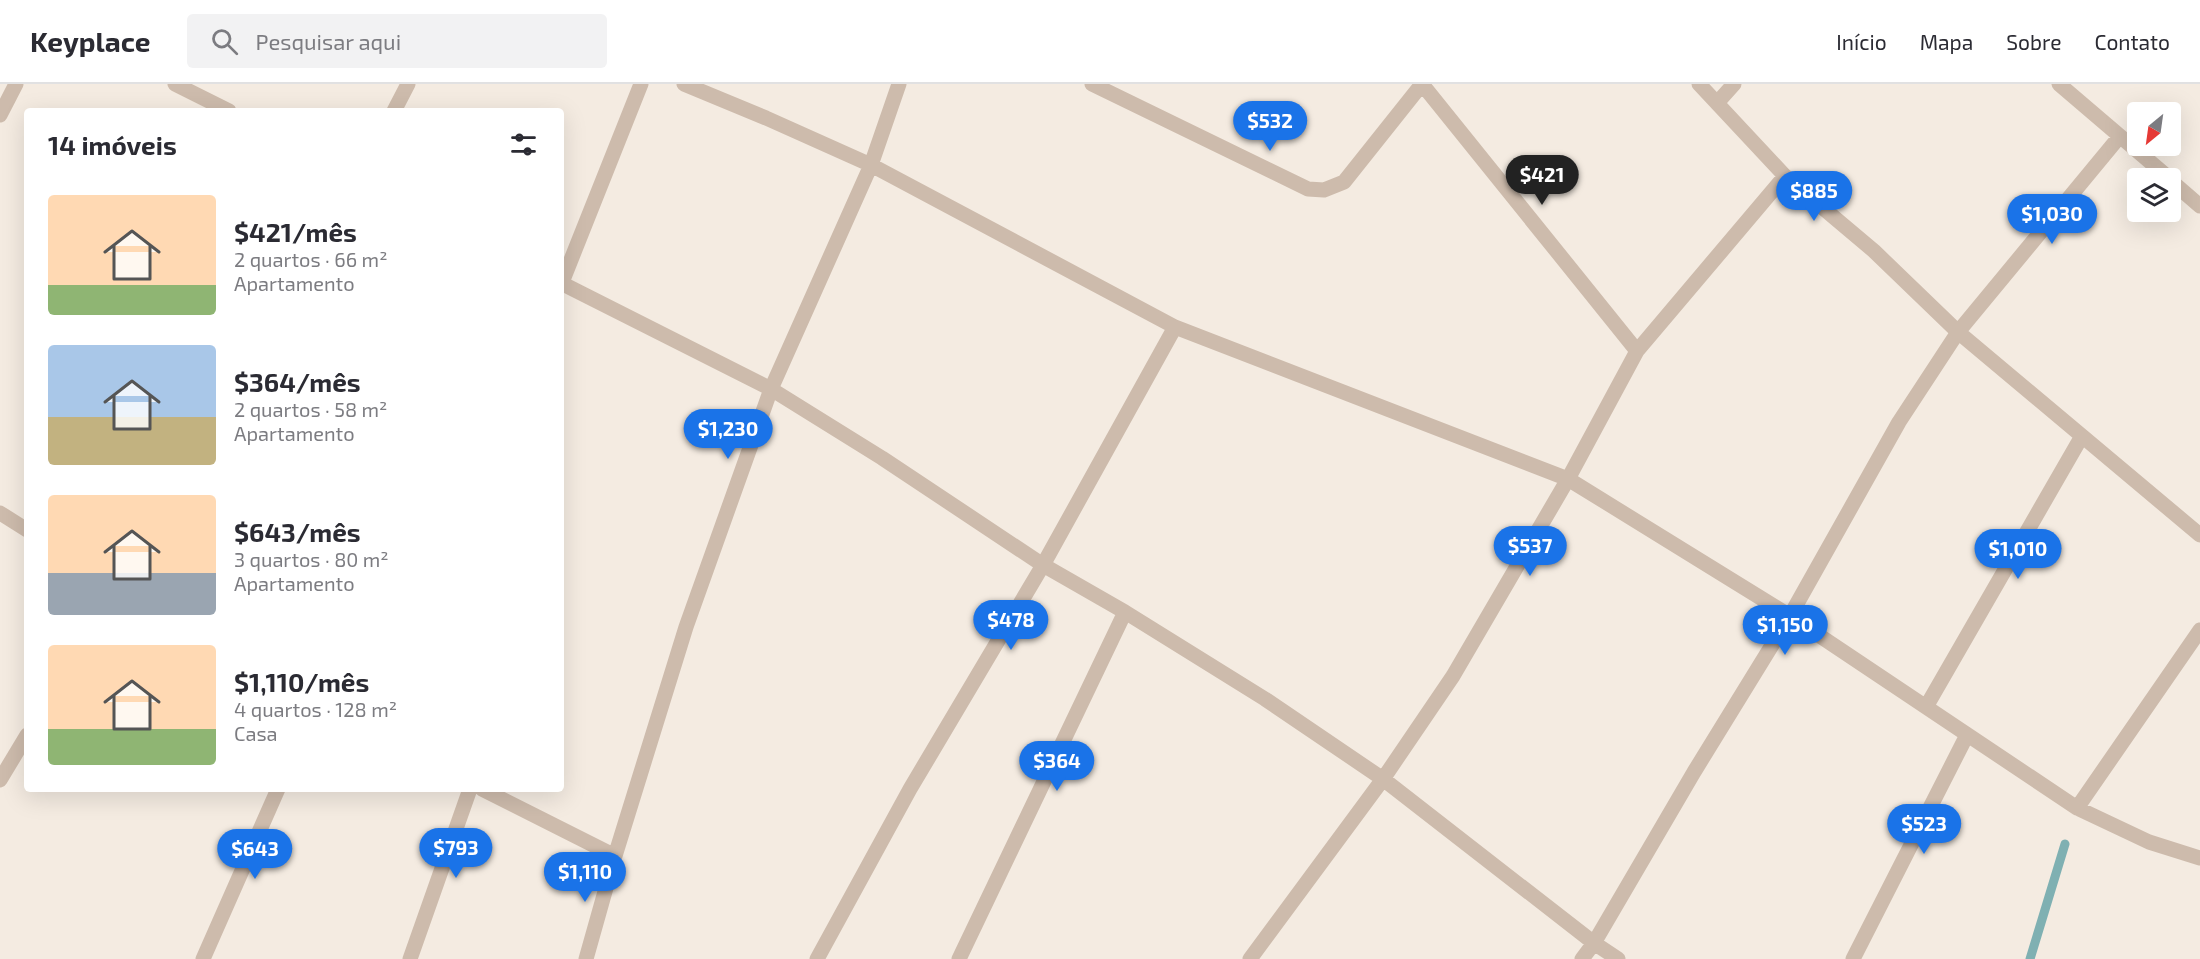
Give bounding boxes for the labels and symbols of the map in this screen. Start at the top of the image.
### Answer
pin: $532 [1234,101,1306,152]
north arrow [2127,102,2181,156]
pin: $421 [1506,155,1578,206]
pin: $885 [1778,171,1850,222]
pin: $1,030 [2003,194,2101,245]
pin: $1,230 [679,409,777,460]
pin: $537 [1494,526,1566,577]
pin: $1,010 [1969,529,2067,580]
pin: $478 [975,600,1047,651]
pin: $1,150 [1736,605,1834,656]
pin: $364 [1021,741,1093,792]
pin: $523 [1888,804,1960,855]
pin: $793 [420,828,492,879]
pin: $643 [219,829,291,880]
pin: $1,110 [536,852,634,903]

